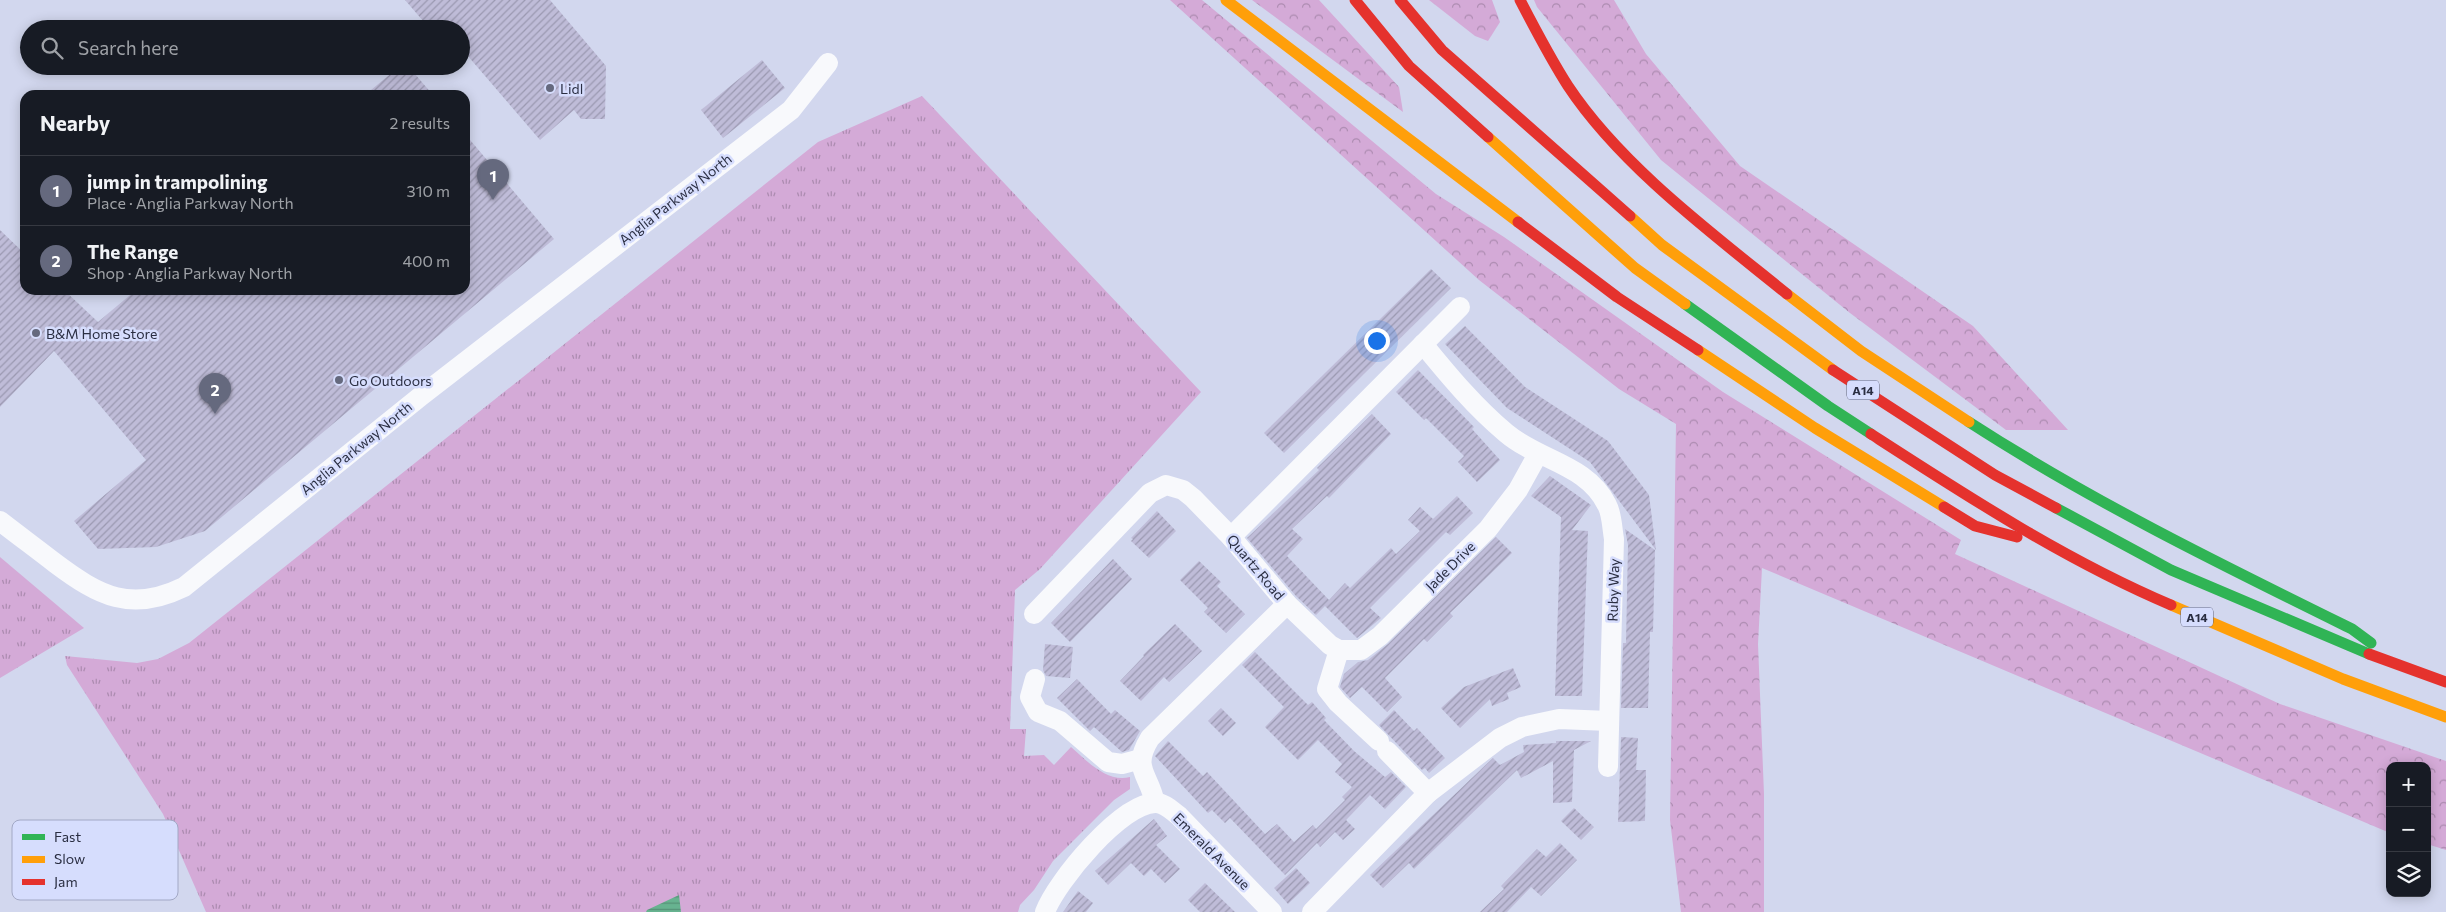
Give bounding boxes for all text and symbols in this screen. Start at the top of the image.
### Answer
search box [20,20,470,75]
icon: search [38,34,66,62]
text: Search here [78,36,178,59]
place label: Lidl [560,80,583,97]
marker: Lidl [544,82,556,94]
text: Nearby [40,110,110,135]
text: 2 results [389,113,450,132]
street label: Anglia Parkway North [615,150,735,248]
pin: 1 [477,159,509,200]
text: jump in trampolining [87,170,268,193]
text: 1 [52,181,60,200]
text: 310 m [407,181,450,200]
text: Place · Anglia Parkway North [87,193,294,212]
text: The Range [87,240,178,263]
text: 2 [51,251,61,270]
text: 400 m [402,251,450,270]
text: Shop · Anglia Parkway North [87,263,292,282]
place label: B&M Home Store [46,325,157,342]
marker: B&M Home Store [30,327,42,339]
your location [1364,328,1390,354]
place label: Go Outdoors [349,372,432,389]
pin: 2 [199,373,231,414]
marker: Go Outdoors [333,374,345,386]
road number: A14 [1847,380,1879,400]
street label: Anglia Parkway North [297,398,415,498]
street label: Quartz Road [1224,531,1288,603]
street label: Jade Drive [1422,538,1478,594]
street label: Ruby Way [1603,558,1623,622]
road number: A14 [2181,608,2213,626]
map controls [2386,762,2431,897]
button: + [2386,762,2431,807]
button: − [2386,807,2431,852]
street label: Emerald Avenue [1170,809,1254,893]
legend [12,820,178,900]
text: Fast [54,828,81,845]
text: Slow [54,850,85,867]
button: layers [2386,852,2431,897]
text: Jam [54,873,78,890]

